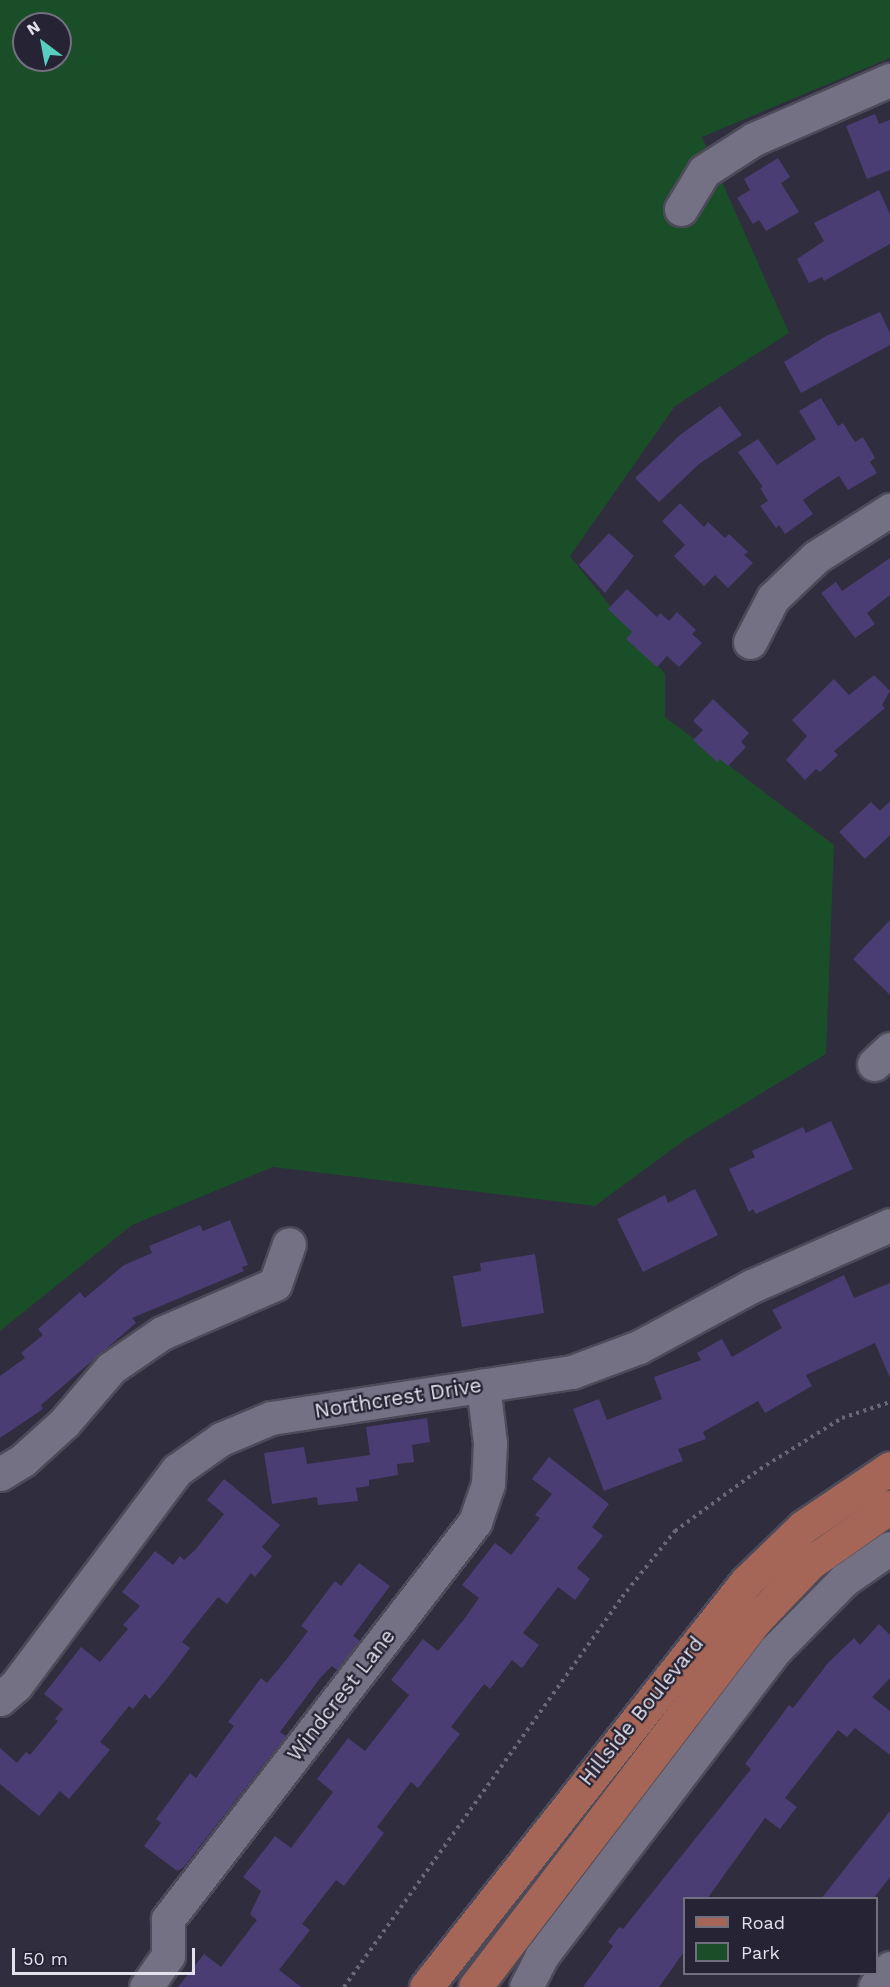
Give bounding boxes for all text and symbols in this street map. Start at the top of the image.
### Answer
north arrow [12,12,72,72]
text: N [23,17,43,39]
street label: Northcrest Drive [313,1372,483,1424]
street label: Windcrest Lane [282,1624,400,1766]
street label: Hillside Boulevard [573,1631,709,1791]
legend [683,1897,878,1975]
text: Road [741,1912,785,1933]
scale bar [15,1936,198,1974]
text: Park [741,1942,780,1963]
text: 50 m [23,1948,68,1969]

